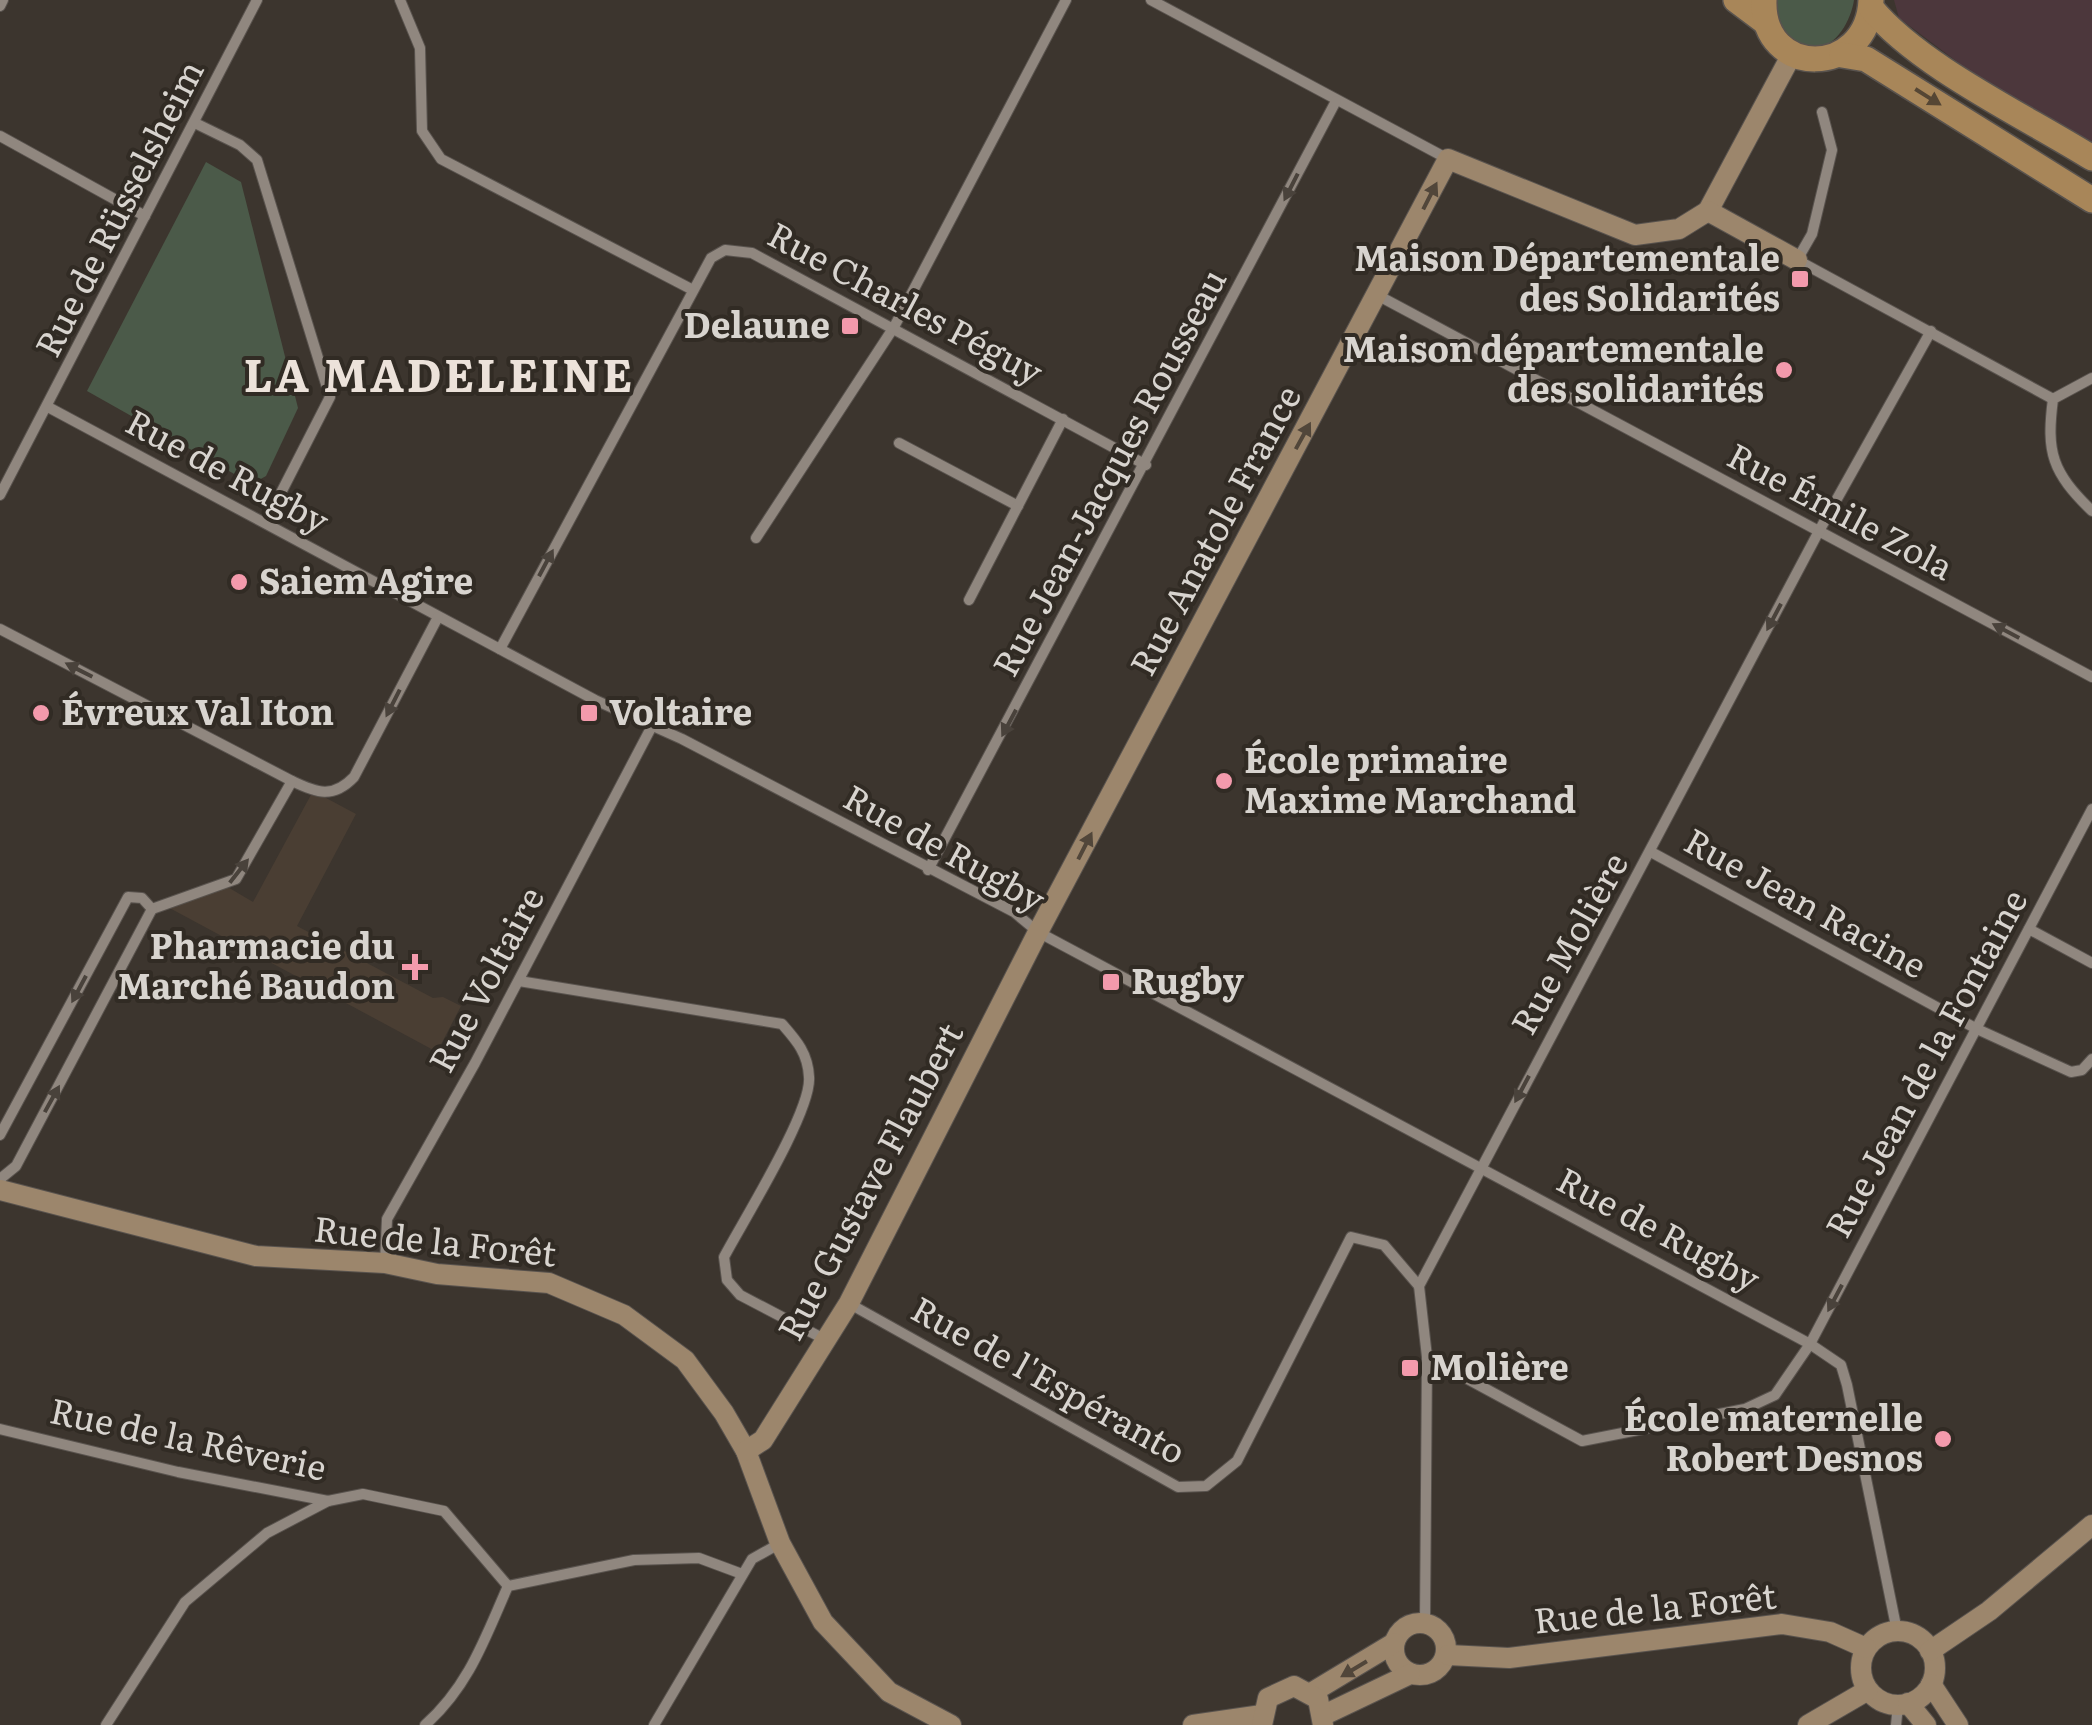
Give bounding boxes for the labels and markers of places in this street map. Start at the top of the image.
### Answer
place label: Maison Départementale des Solidarités [1354,230,1780,322]
marker: Maison Départementale des Solidarités [1789,268,1811,290]
place label: Delaune [683,297,830,349]
marker: Delaune [839,315,861,337]
place label: Maison départementale des solidarités [1343,321,1764,413]
marker: Maison départementale des solidarités [1773,359,1795,381]
place label: Saiem Agire [259,553,473,605]
marker: Saiem Agire [228,571,250,593]
place label: Évreux Val Iton [61,684,334,736]
place label: Voltaire [609,684,752,736]
marker: Évreux Val Iton [30,702,52,724]
marker: Voltaire [578,702,600,724]
place label: École primaire Maxime Marchand [1244,732,1576,824]
marker: École primaire Maxime Marchand [1213,770,1235,792]
place label: Pharmacie du Marché Baudon [117,918,395,1010]
place label: Rugby [1131,953,1244,1005]
marker: Pharmacie du Marché Baudon [404,956,426,978]
marker: Rugby [1100,971,1122,993]
place label: Molière [1430,1339,1569,1391]
marker: Molière [1399,1357,1421,1379]
place label: École maternelle Robert Desnos [1624,1390,1923,1482]
marker: École maternelle Robert Desnos [1932,1428,1954,1450]

